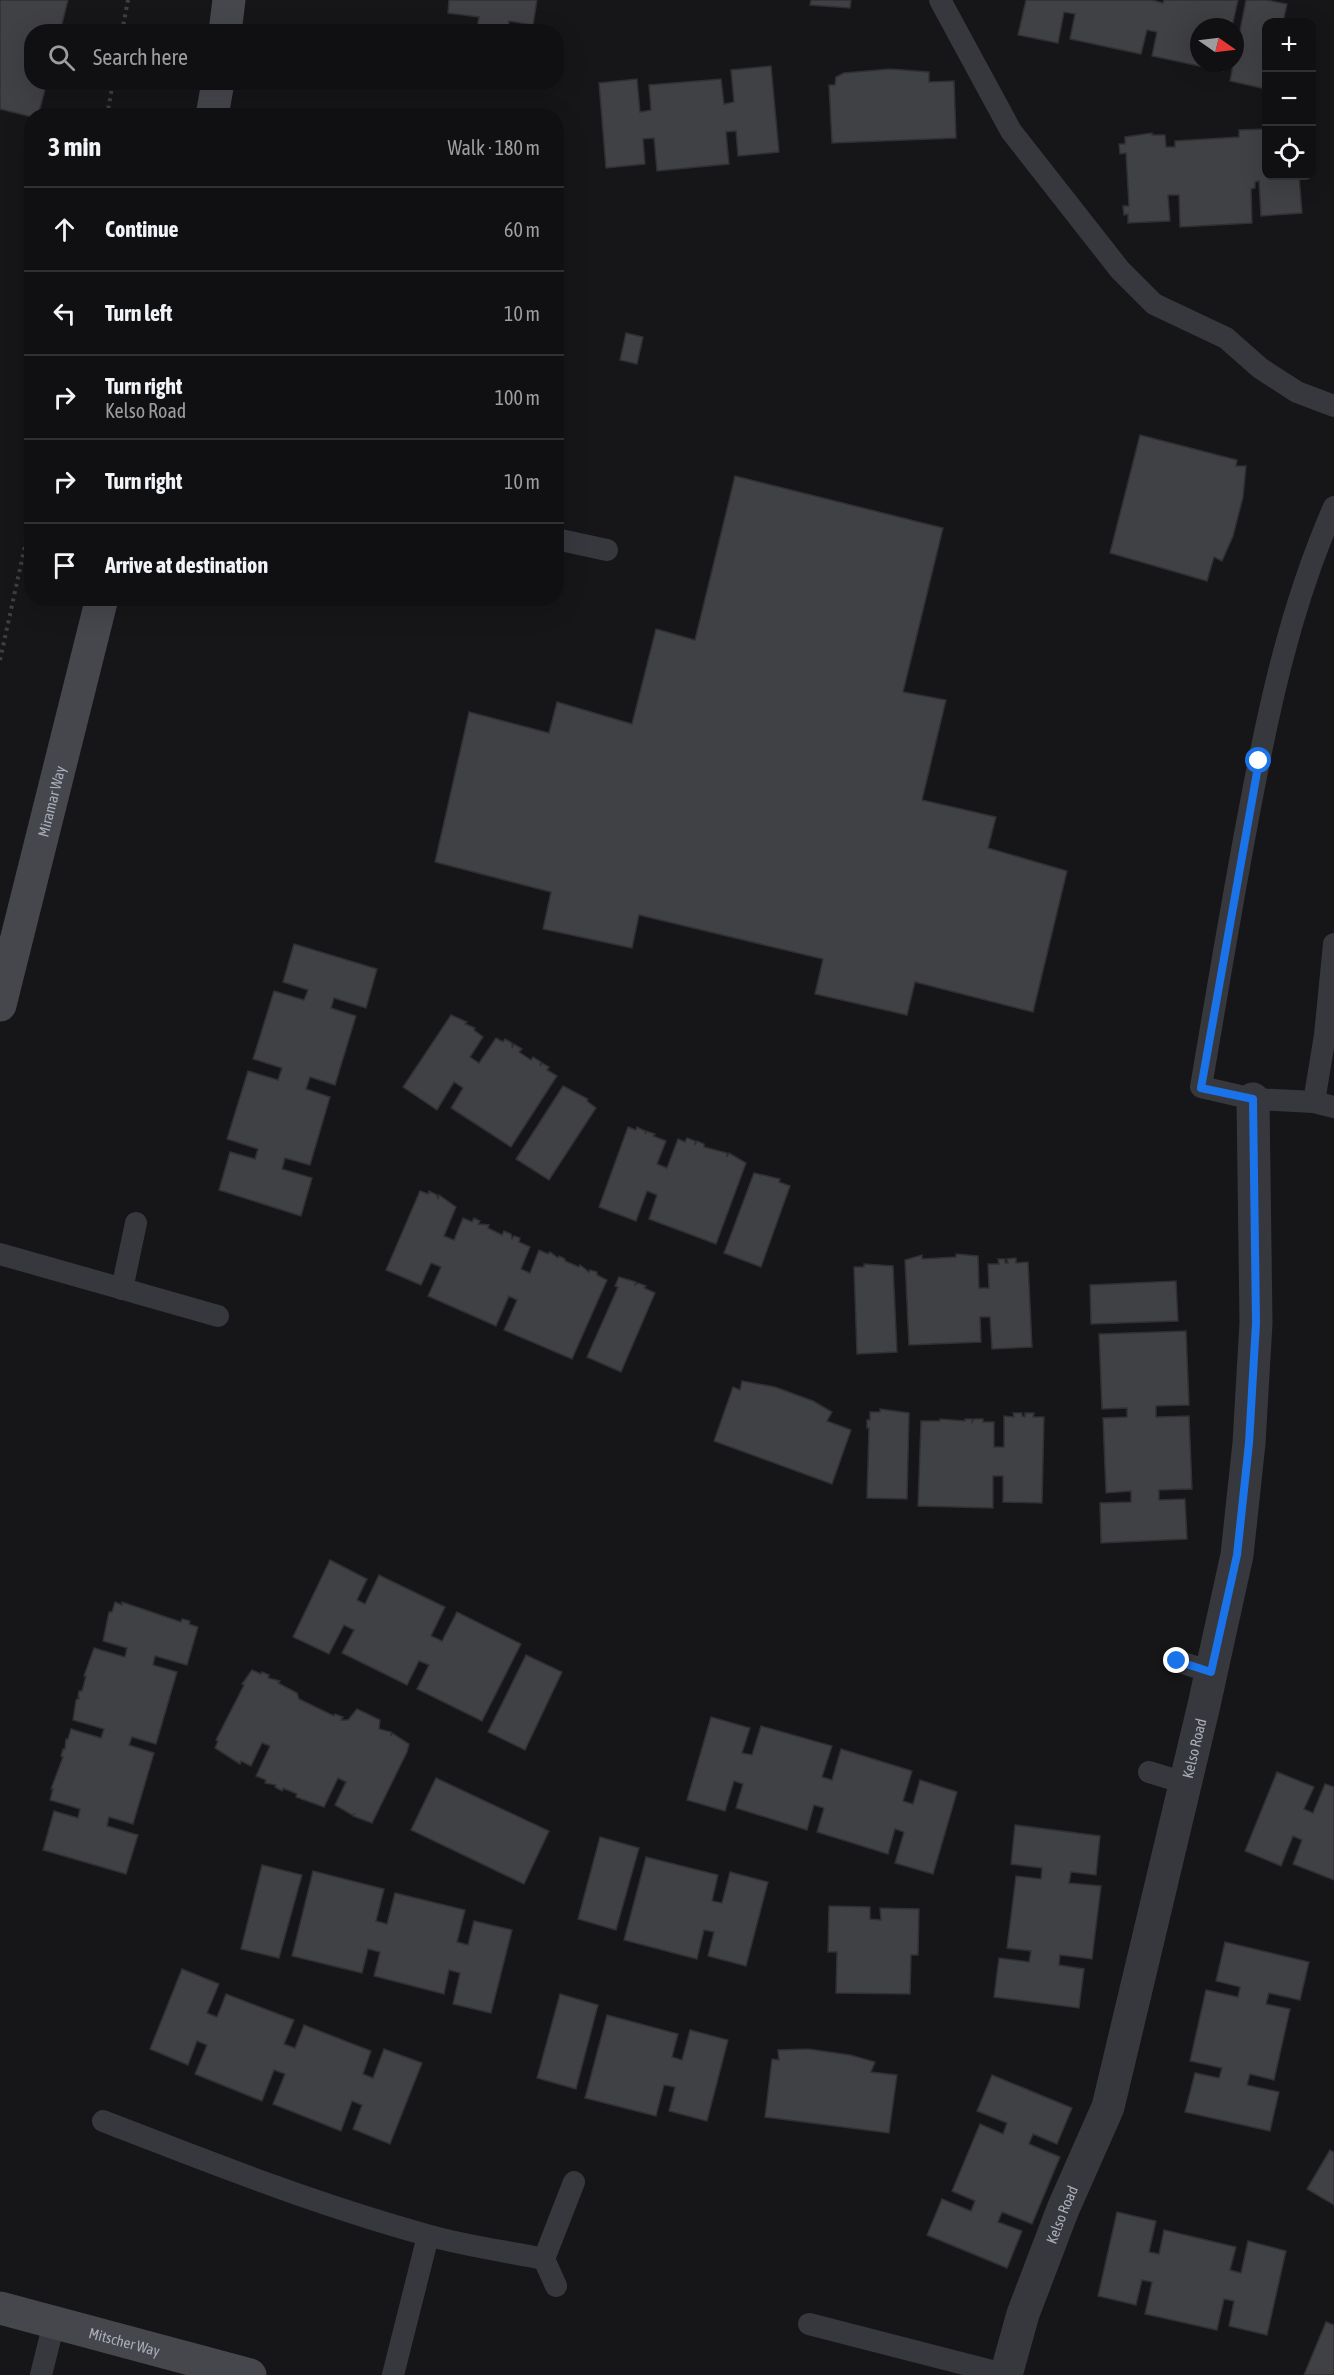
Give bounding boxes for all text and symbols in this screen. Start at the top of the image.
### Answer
north arrow [1190,18,1244,72]
map controls [1262,18,1316,180]
button: + [1262,18,1316,72]
search box [24,24,564,90]
icon: search [45,41,78,74]
text: Search here [93,44,188,70]
button: − [1262,72,1316,126]
button: locate [1262,126,1316,180]
text: 3 min [48,132,101,162]
text: Walk · 180 m [448,136,540,159]
icon: ahead [48,213,81,246]
text: Continue [105,216,179,242]
text: 60 m [504,218,540,241]
icon: left [48,297,81,330]
text: Turn left [105,300,172,326]
text: 10 m [504,302,540,325]
text: Turn right [105,373,182,399]
icon: right [48,381,81,414]
text: 100 m [495,386,540,409]
text: Kelso Road [105,399,186,422]
icon: right [48,465,81,498]
text: Turn right [105,468,182,494]
text: 10 m [504,470,540,493]
icon: arrive [48,549,81,582]
text: Arrive at destination [105,552,268,578]
route start [1245,747,1271,773]
street label: Miramar Way [34,764,68,839]
route end [1163,1647,1189,1673]
street label: Kelso Road [1178,1717,1209,1780]
street label: Kelso Road [1042,2183,1081,2246]
street label: Mitscher Way [87,2324,162,2359]

